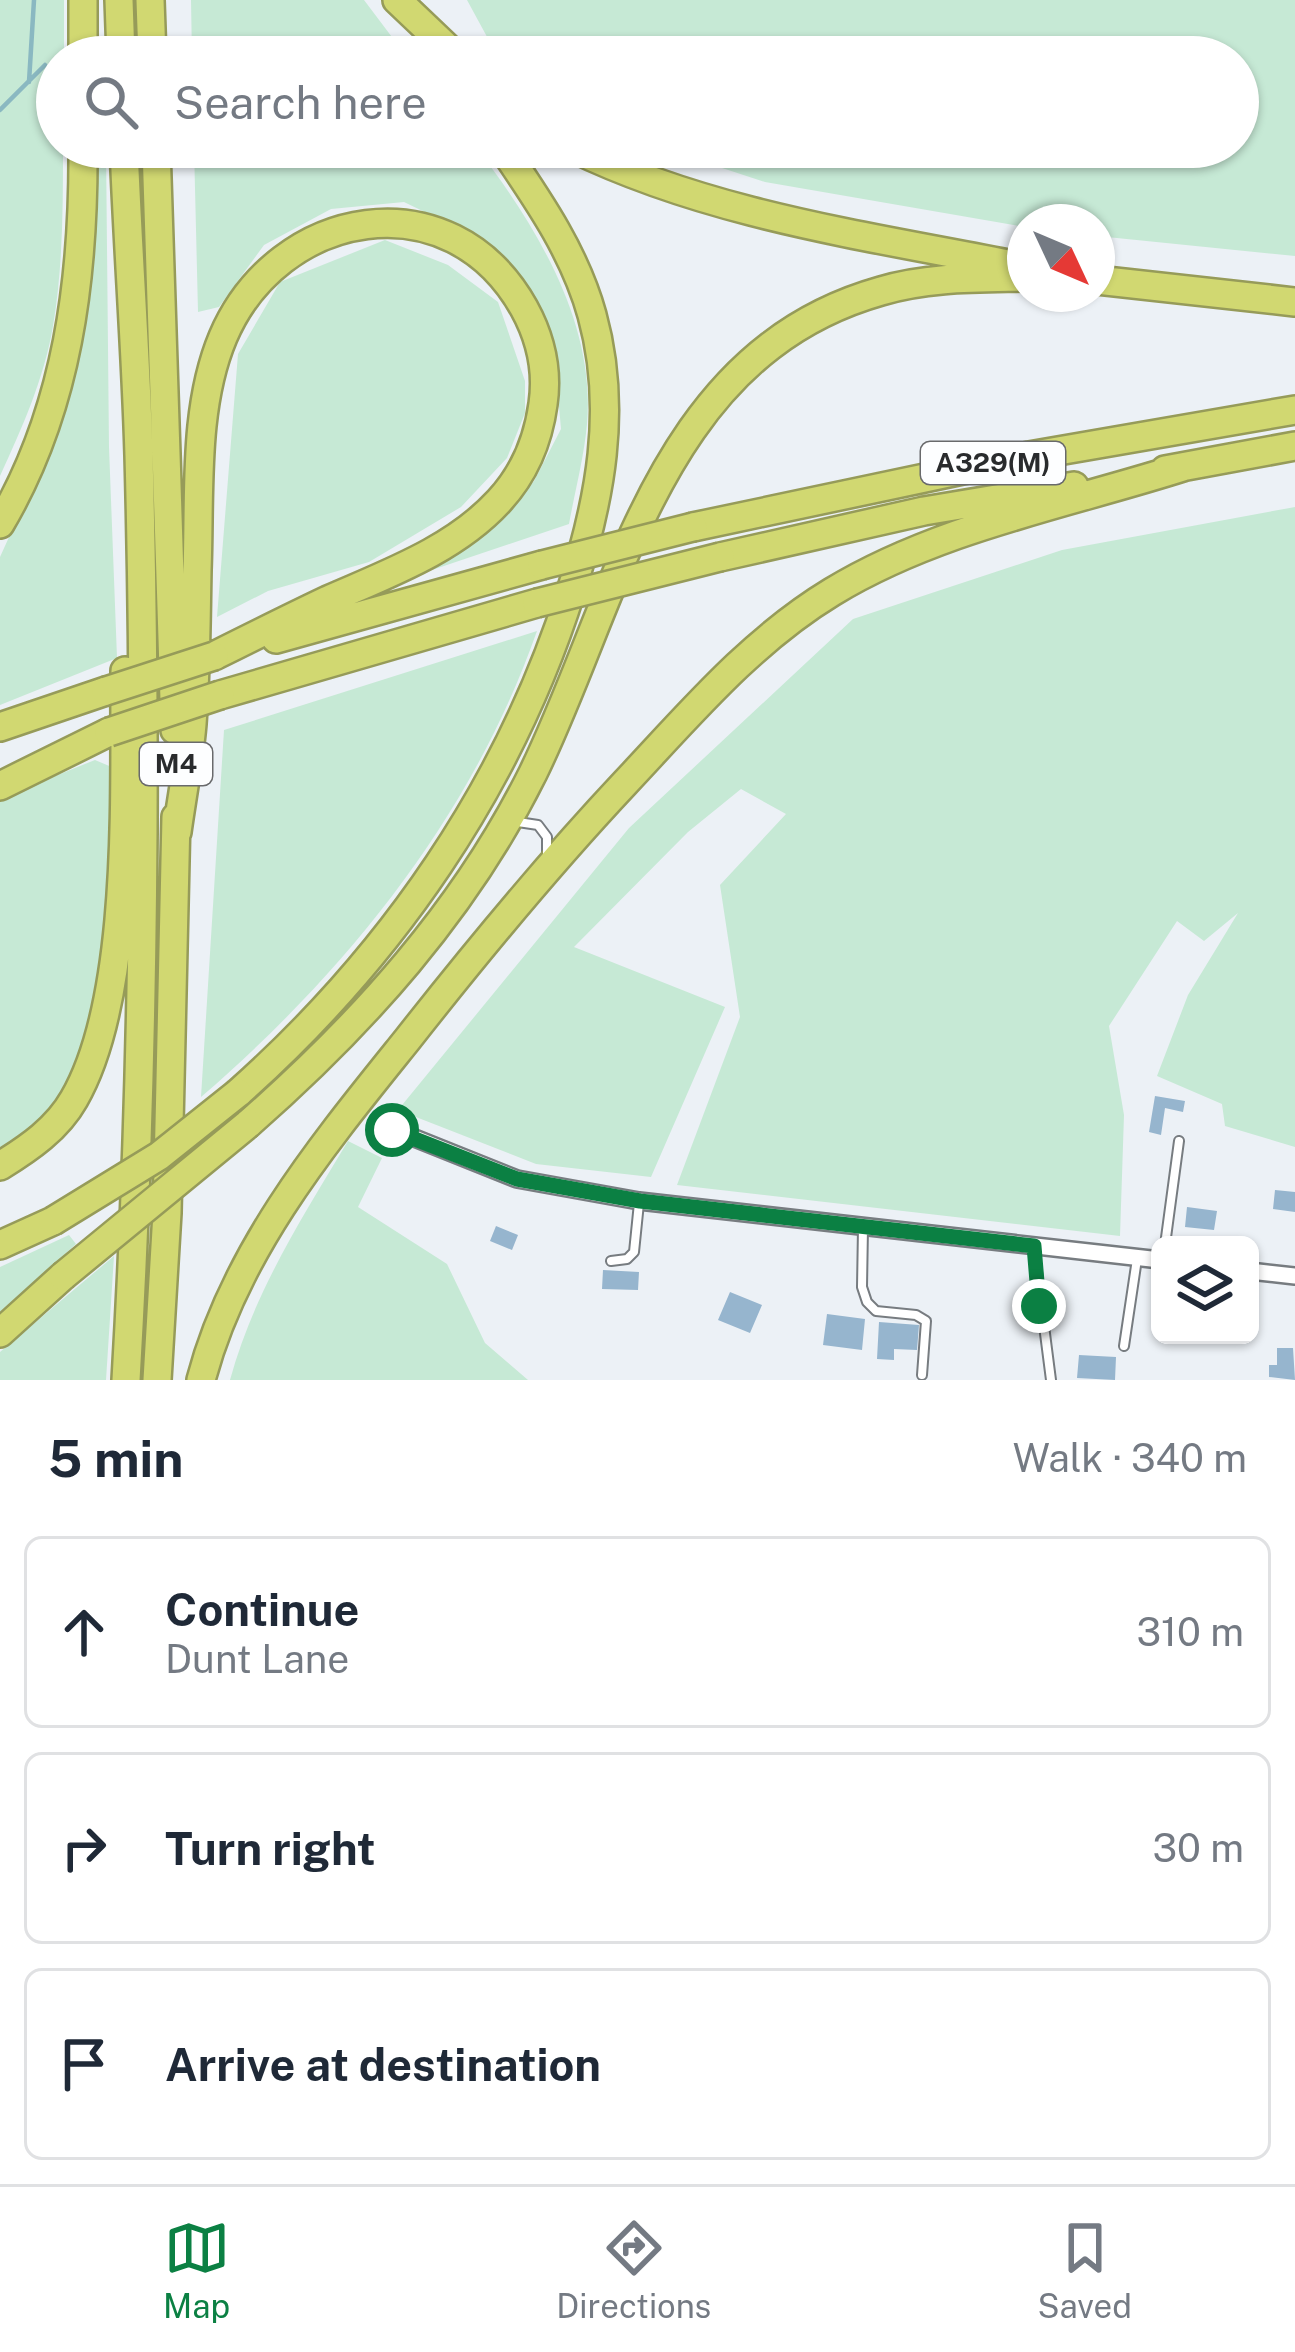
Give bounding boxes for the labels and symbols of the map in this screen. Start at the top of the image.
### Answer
north arrow [1007,204,1115,312]
road number: A329(M) [921,442,1065,484]
road number: M4 [140,743,212,785]
route start [365,1103,419,1157]
route end [1012,1279,1066,1333]

